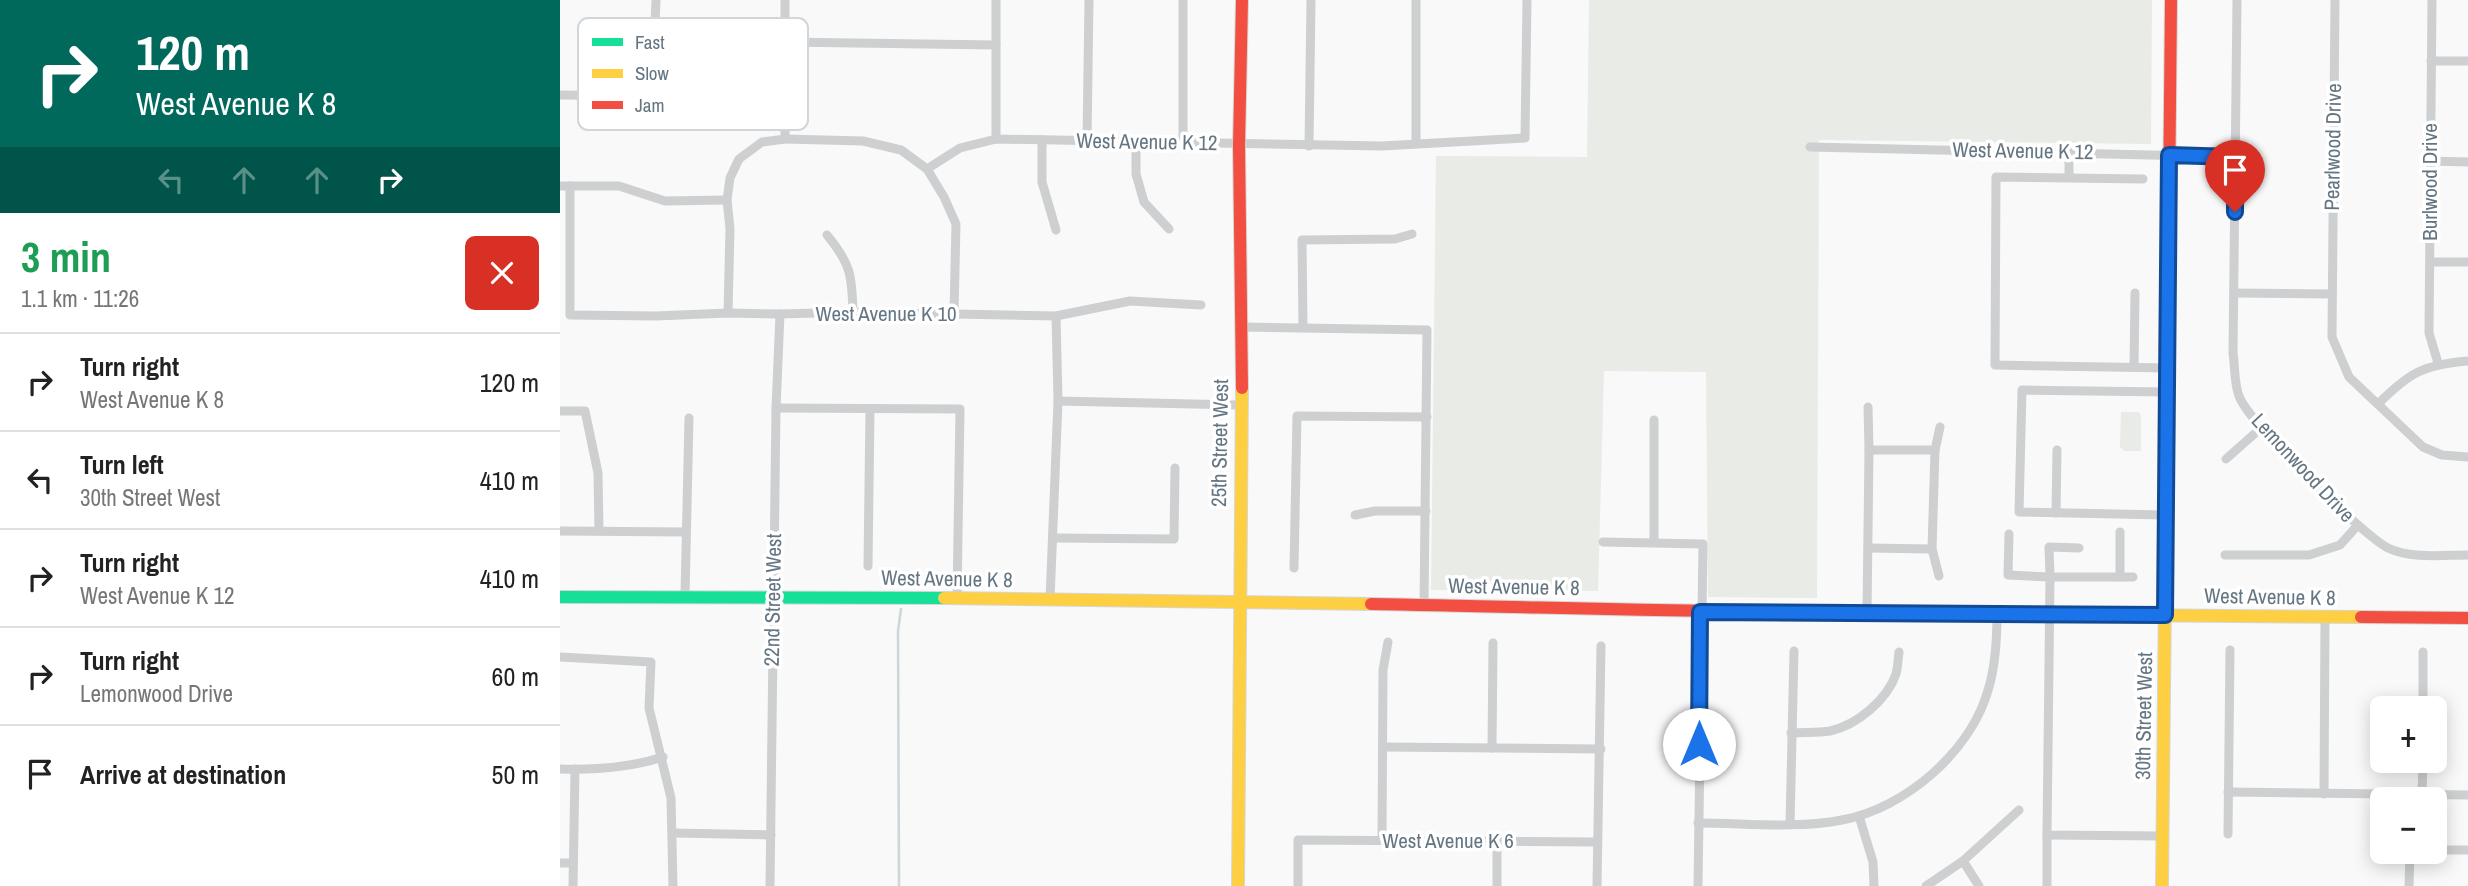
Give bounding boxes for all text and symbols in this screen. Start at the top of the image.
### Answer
legend [578,18,808,130]
text: 120 m [136,19,250,85]
icon: right [21,28,112,119]
text: Fast [635,29,665,55]
text: Slow [635,60,670,86]
text: West Avenue K 8 [136,82,336,125]
street label: Pearlwood Drive [2317,83,2348,211]
text: Jam [635,92,664,118]
street label: Burlwood Drive [2415,123,2444,241]
street label: West Avenue K 12 [1076,126,1218,157]
street label: West Avenue K 12 [1952,135,2094,166]
pin [2205,140,2265,212]
icon: arrive [2216,151,2254,189]
icon: left [152,161,190,199]
icon: ahead [225,161,263,199]
icon: ahead [298,161,336,199]
icon: right [371,161,409,199]
text: 3 min [21,229,111,285]
button: close [465,236,539,310]
text: 1.1 km · 11:26 [21,283,139,314]
street label: West Avenue K 10 [815,299,957,328]
text: Turn right [80,349,179,384]
icon: right [21,363,59,401]
text: 120 m [480,365,539,400]
street label: 25th Street West [1204,379,1235,507]
text: West Avenue K 8 [80,384,224,415]
street label: Lemonwood Drive [2245,407,2362,529]
text: Turn left [80,447,164,482]
icon: left [21,461,59,499]
text: 410 m [480,463,539,498]
text: 30th Street West [80,482,220,513]
street label: 22nd Street West [757,533,788,667]
text: Turn right [80,545,179,580]
icon: right [21,559,59,597]
text: 410 m [480,561,539,596]
street label: West Avenue K 8 [881,563,1013,594]
street label: West Avenue K 8 [1448,571,1580,602]
text: West Avenue K 12 [80,580,235,611]
street label: West Avenue K 8 [2204,581,2336,612]
text: Turn right [80,643,179,678]
street label: 30th Street West [2128,652,2159,780]
icon: right [21,657,59,695]
text: 60 m [492,659,539,694]
text: Lemonwood Drive [80,678,233,709]
map controls [2370,696,2447,864]
button: + [2370,696,2447,773]
position arrow [1662,707,1736,781]
icon: arrive [21,755,59,793]
text: Arrive at destination [80,757,286,792]
text: 50 m [492,757,539,792]
button: − [2370,787,2447,864]
street label: West Avenue K 6 [1382,826,1514,855]

